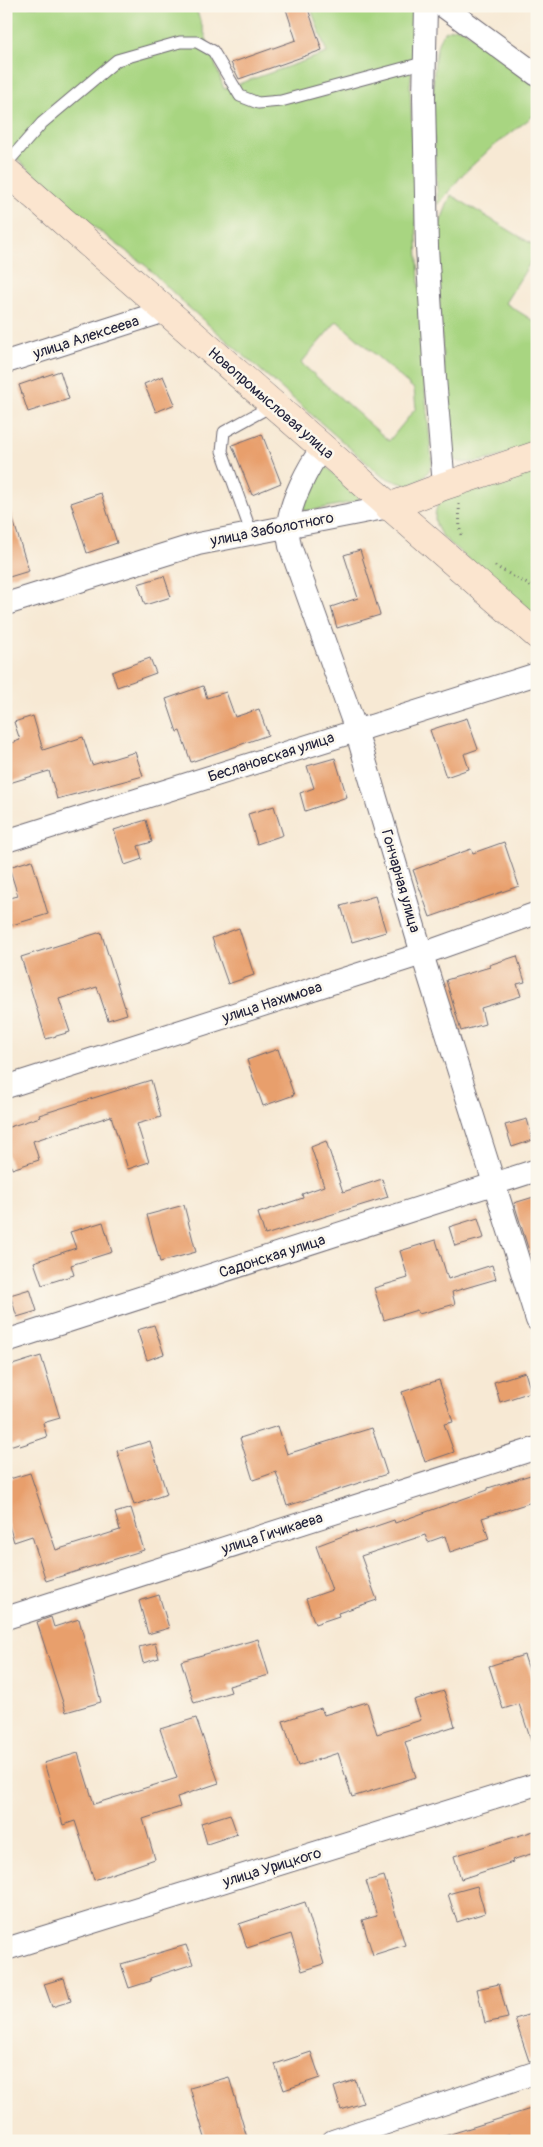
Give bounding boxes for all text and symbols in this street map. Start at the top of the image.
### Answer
street label: улица Алексеева [30,311,141,364]
street label: Новопромысловая улица [204,343,338,463]
street label: улица Заболотного [208,508,335,551]
street label: Беслановская улица [206,728,337,787]
street label: Гончарная улица [377,827,424,935]
street label: улица Нахимова [219,977,324,1028]
street label: Садонская улица [217,1230,328,1283]
street label: улица Гичикаева [218,1508,325,1559]
street label: улица Урицкого [220,1844,324,1892]

